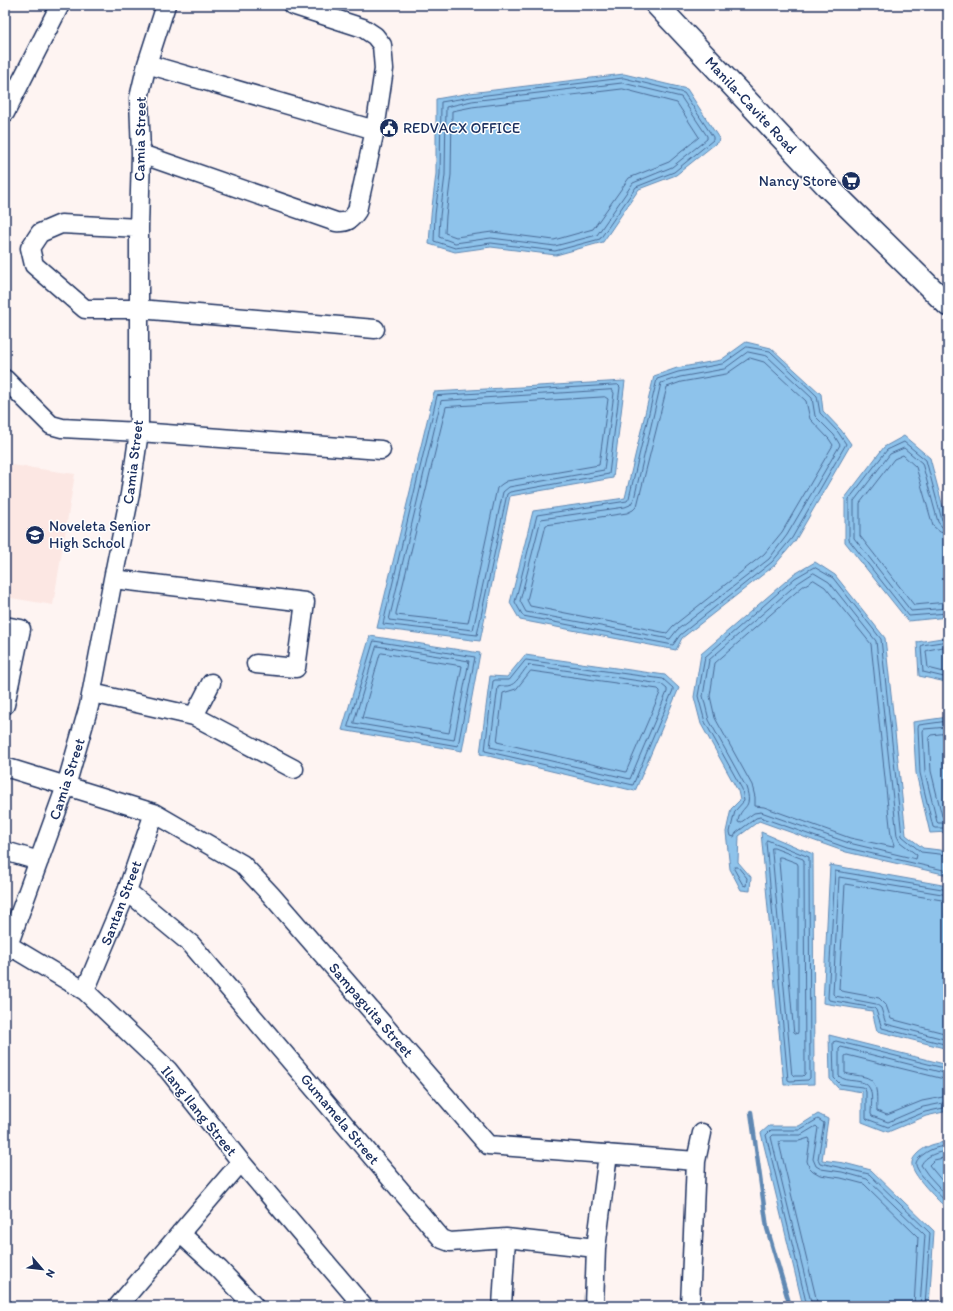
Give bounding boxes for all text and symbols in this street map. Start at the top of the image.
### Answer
street label: Manila-Cavite Road [701,53,801,157]
street label: Camia Street [130,96,150,182]
public building icon: REDVACX OFFICE [378,117,400,139]
place label: REDVACX OFFICE [403,119,520,137]
supermarket icon: Nancy Store [840,170,862,192]
place label: Nancy Store [759,172,837,190]
street label: Camia Street [119,418,147,505]
place label: Noveleta Senior High School [49,517,151,552]
school or university icon: Noveleta Senior High School [24,524,46,546]
street label: Camia Street [45,735,89,822]
street label: Santan Street [97,858,146,948]
street label: Sampaguita Street [325,959,417,1061]
street label: Ilang Ilang Street [157,1062,241,1160]
street label: Gumamela Street [297,1070,383,1168]
north arrow [22,1249,62,1289]
text: N [43,1267,58,1280]

